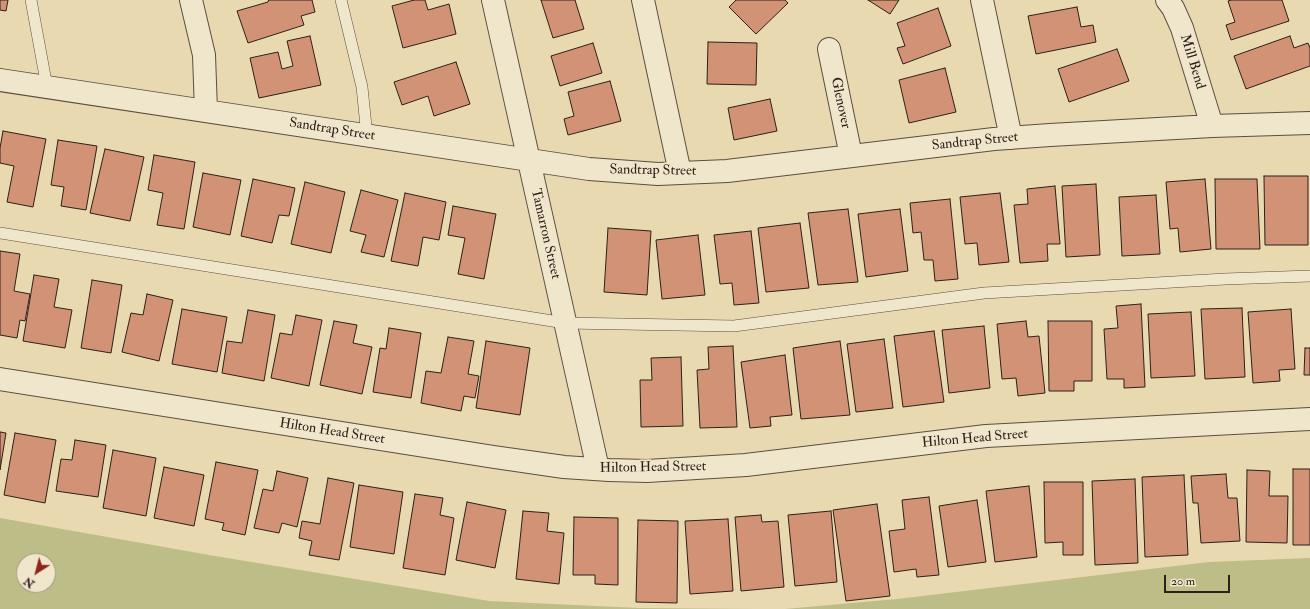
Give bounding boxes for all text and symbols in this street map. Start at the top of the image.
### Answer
street label: Mill Bend [1176,33,1208,91]
street label: Glenover [826,76,854,130]
street label: Sandtrap Street [288,115,376,145]
street label: Sandtrap Street [931,129,1019,155]
street label: Sandtrap Street [609,162,697,180]
street label: Tamarron Street [526,187,564,281]
street label: Hilton Head Street [278,415,386,449]
street label: Hilton Head Street [921,426,1029,452]
street label: Hilton Head Street [600,459,706,477]
north arrow [16,553,56,593]
scale bar [1166,567,1232,593]
text: N [21,574,37,590]
text: 20 m [1171,574,1195,589]

